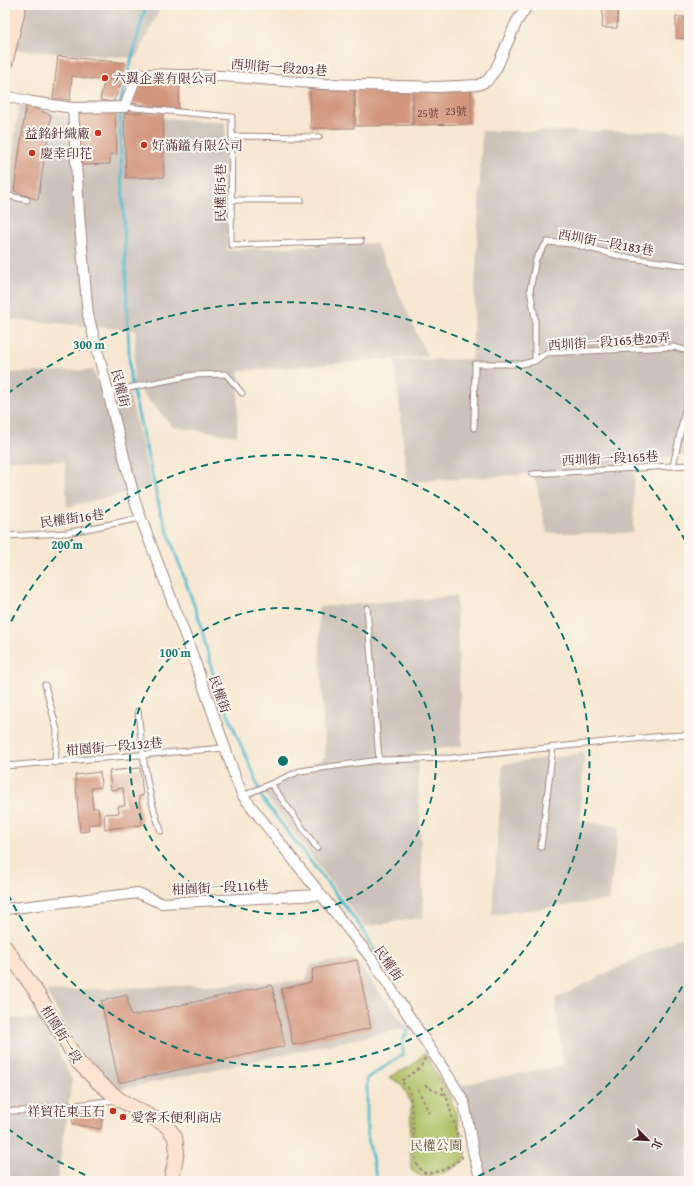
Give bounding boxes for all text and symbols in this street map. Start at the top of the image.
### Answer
street label: 西圳街一段203巷 [230,55,328,80]
place label: 六翼企業有限公司 [113,69,217,88]
marker: 六翼企業有限公司 [100,73,110,83]
house number: 23號 [445,103,467,119]
house number: 25號 [417,105,439,121]
place label: 益銘針織廠 [25,124,90,143]
marker: 益銘針織廠 [93,128,103,138]
place label: 好滿鎰有限公司 [152,136,243,155]
marker: 好滿鎰有限公司 [139,140,149,150]
place label: 慶幸印花 [40,144,92,163]
marker: 慶幸印花 [27,148,37,158]
street label: 民權街5巷 [211,164,230,222]
street label: 西圳街一段183巷 [557,225,655,260]
street label: 西圳街一段165巷20弄 [547,328,671,355]
text: 300 m [73,336,106,353]
street label: 民權街 [107,367,134,409]
street label: 西圳街一段165巷 [561,446,659,471]
street label: 民權街16巷 [39,505,105,532]
text: 200 m [51,536,84,553]
text: 100 m [159,644,192,661]
street label: 民權街 [204,673,235,716]
street label: 柑園街一段132巷 [65,733,163,760]
centre of rings [276,754,290,768]
street label: 柑園街一段116巷 [171,875,269,900]
street label: 民權街 [370,942,407,985]
street label: 柑園街一段 [36,1002,87,1067]
place label: 祥貿花東玉石 [27,1102,105,1121]
marker: 祥貿花東玉石 [108,1106,118,1116]
place label: 愛客禾便利商店 [131,1108,222,1127]
marker: 愛客禾便利商店 [118,1112,128,1122]
north arrow [628,1120,668,1160]
park label: 民權公園 [410,1136,462,1155]
text: 北 [648,1136,667,1152]

